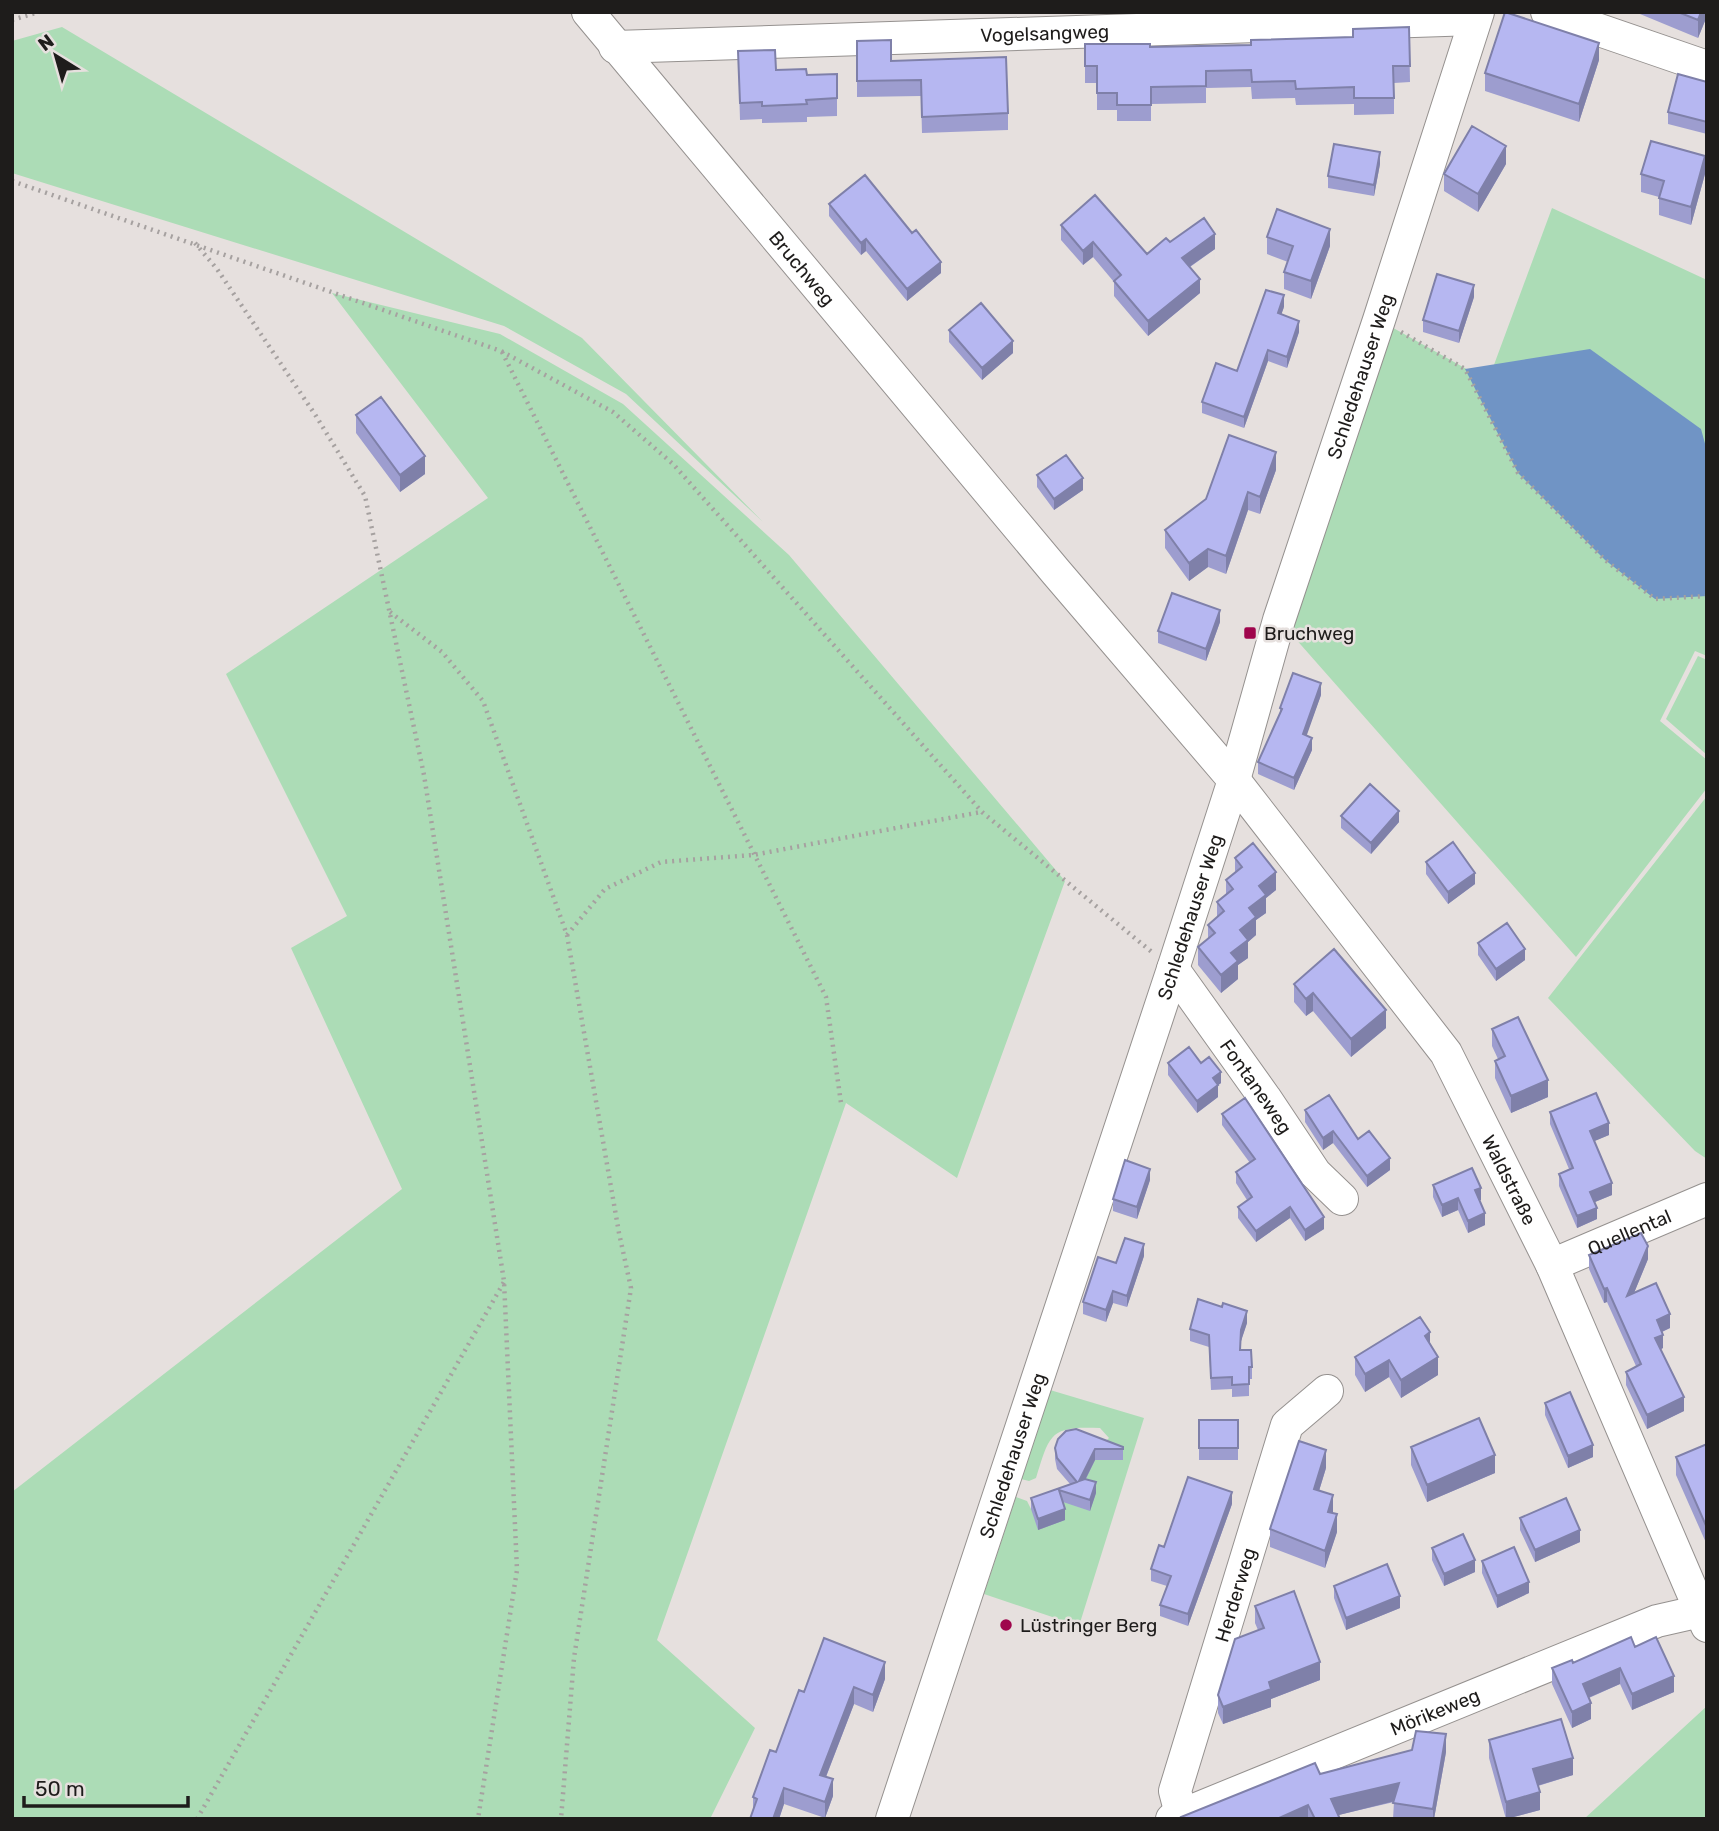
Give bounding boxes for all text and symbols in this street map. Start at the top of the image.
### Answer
street label: Vogelsangweg [980,20,1110,47]
north arrow [21,21,91,91]
text: N [34,30,58,56]
street label: Bruchweg [764,227,840,311]
street label: Schledehauser Weg [1322,291,1399,462]
place label: Bruchweg [1264,622,1354,645]
marker: Bruchweg [1242,625,1258,641]
street label: Schledehauser Weg [1153,831,1228,1003]
street label: Fontaneweg [1215,1035,1297,1138]
street label: Waldstraße [1477,1131,1541,1229]
street label: Quellental [1584,1205,1675,1261]
street label: Schledehauser Weg [975,1370,1051,1541]
street label: Herderweg [1210,1545,1261,1645]
place label: Lüstringer Berg [1020,1614,1157,1637]
marker: Lüstringer Berg [998,1617,1014,1633]
street label: Mörikeweg [1387,1684,1483,1741]
scale bar [24,1764,189,1808]
text: 50 m [35,1776,85,1801]

